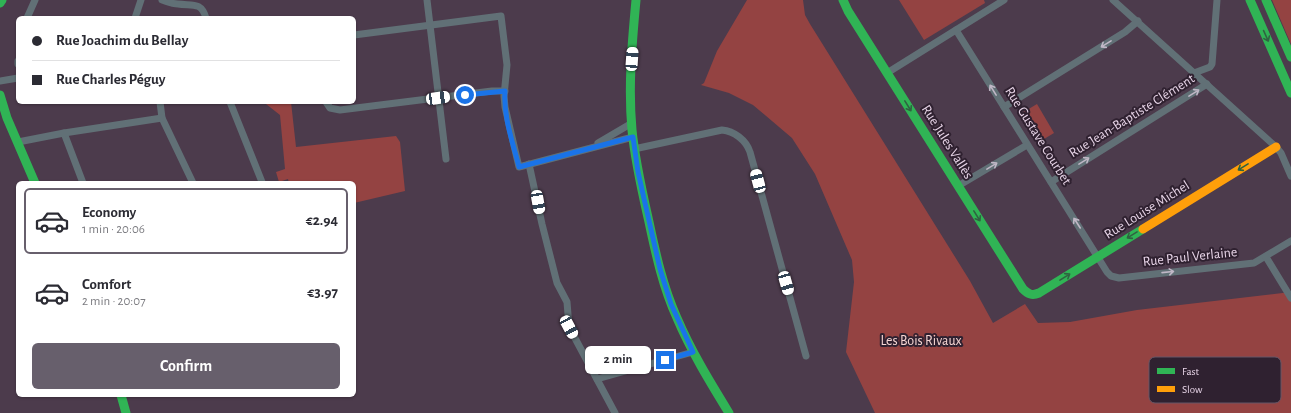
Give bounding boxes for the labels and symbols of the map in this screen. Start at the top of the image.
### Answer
one-way arrow [1262,29,1270,41]
one-way arrow [1100,40,1112,48]
car [625,47,639,71]
street label: Rue Jean-Baptiste Clément [1067,71,1198,160]
one-way arrow [989,84,997,95]
street label: Rue Gustave Courbet [1002,85,1074,188]
route start [456,86,474,104]
one-way arrow [1188,88,1200,96]
car [425,90,451,106]
one-way arrow [904,100,912,112]
street label: Rue Jules Vallès [919,103,975,181]
one-way arrow [1078,157,1090,165]
one-way arrow [986,162,997,170]
one-way arrow [1237,164,1249,172]
car [749,168,767,194]
street label: Rue Louise Michel [1102,178,1192,242]
car [530,189,546,215]
one-way arrow [973,210,981,221]
one-way arrow [1073,218,1081,229]
one-way arrow [1126,232,1138,240]
street label: Rue Paul Verlaine [1142,245,1238,269]
one-way arrow [1161,269,1174,276]
car [777,270,795,296]
one-way arrow [1059,272,1071,280]
car [558,314,580,340]
park label: Les Bois Rivaux [880,334,962,348]
callout: 2 min [585,346,651,374]
route end [656,351,674,369]
legend [1149,357,1281,403]
text: Fast [1182,366,1200,377]
text: Slow [1182,384,1203,395]

